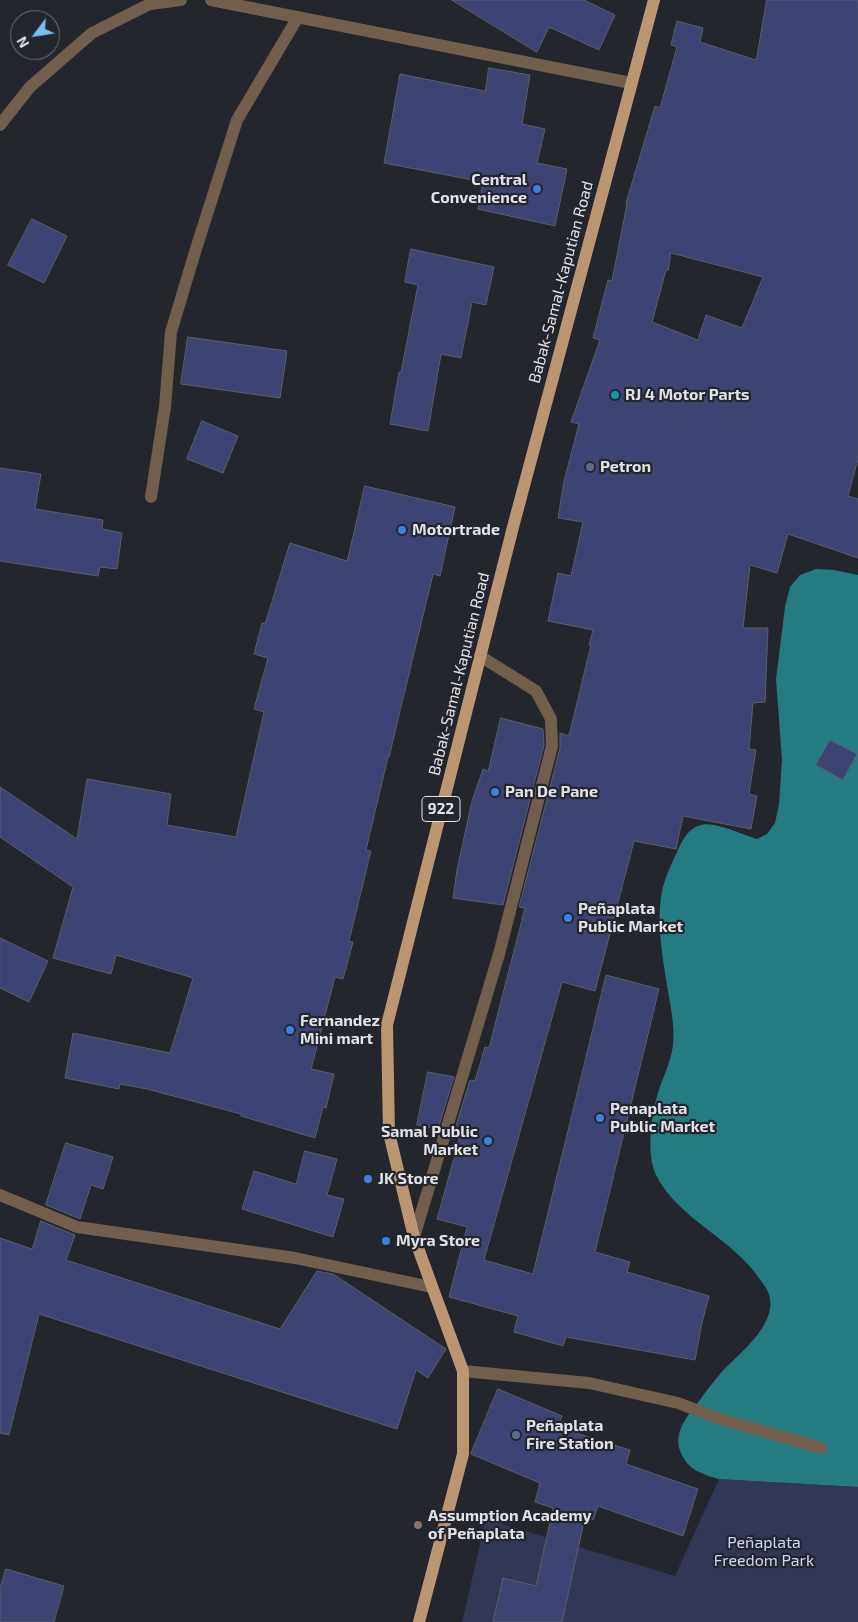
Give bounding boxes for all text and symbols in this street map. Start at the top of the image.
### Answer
north arrow [10,10,60,60]
text: N [13,34,32,51]
place label: Central Convenience [431,170,527,208]
street label: Babak-Samal-Kaputian Road [525,179,597,385]
marker: Central Convenience [531,183,543,195]
place label: RJ 4 Motor Parts [625,385,750,405]
marker: RJ 4 Motor Parts [609,389,621,401]
place label: Petron [600,457,651,477]
marker: Petron [584,461,596,473]
place label: Motortrade [412,520,500,540]
marker: Motortrade [396,524,408,536]
street label: Babak-Samal-Kaputian Road [424,570,494,778]
place label: Pan De Pane [505,782,598,802]
marker: Pan De Pane [489,786,501,798]
road number: 922 [422,796,460,822]
place label: Peñaplata Public Market [578,899,683,937]
marker: Peñaplata Public Market [562,912,574,924]
place label: Fernandez Mini mart [300,1011,380,1049]
marker: Fernandez Mini mart [284,1024,296,1036]
place label: Penaplata Public Market [610,1099,715,1137]
marker: Penaplata Public Market [594,1112,606,1124]
place label: Samal Public Market [381,1122,478,1160]
marker: Samal Public Market [482,1135,494,1147]
place label: JK Store [378,1169,439,1189]
marker: JK Store [362,1173,374,1185]
place label: Myra Store [396,1231,480,1251]
marker: Myra Store [380,1235,392,1247]
place label: Peñaplata Fire Station [526,1416,614,1454]
marker: Peñaplata Fire Station [510,1429,522,1441]
place label: Assumption Academy of Peñaplata [428,1506,592,1544]
marker: Assumption Academy of Peñaplata [412,1519,424,1531]
park label: Peñaplata Freedom Park [714,1533,814,1571]

